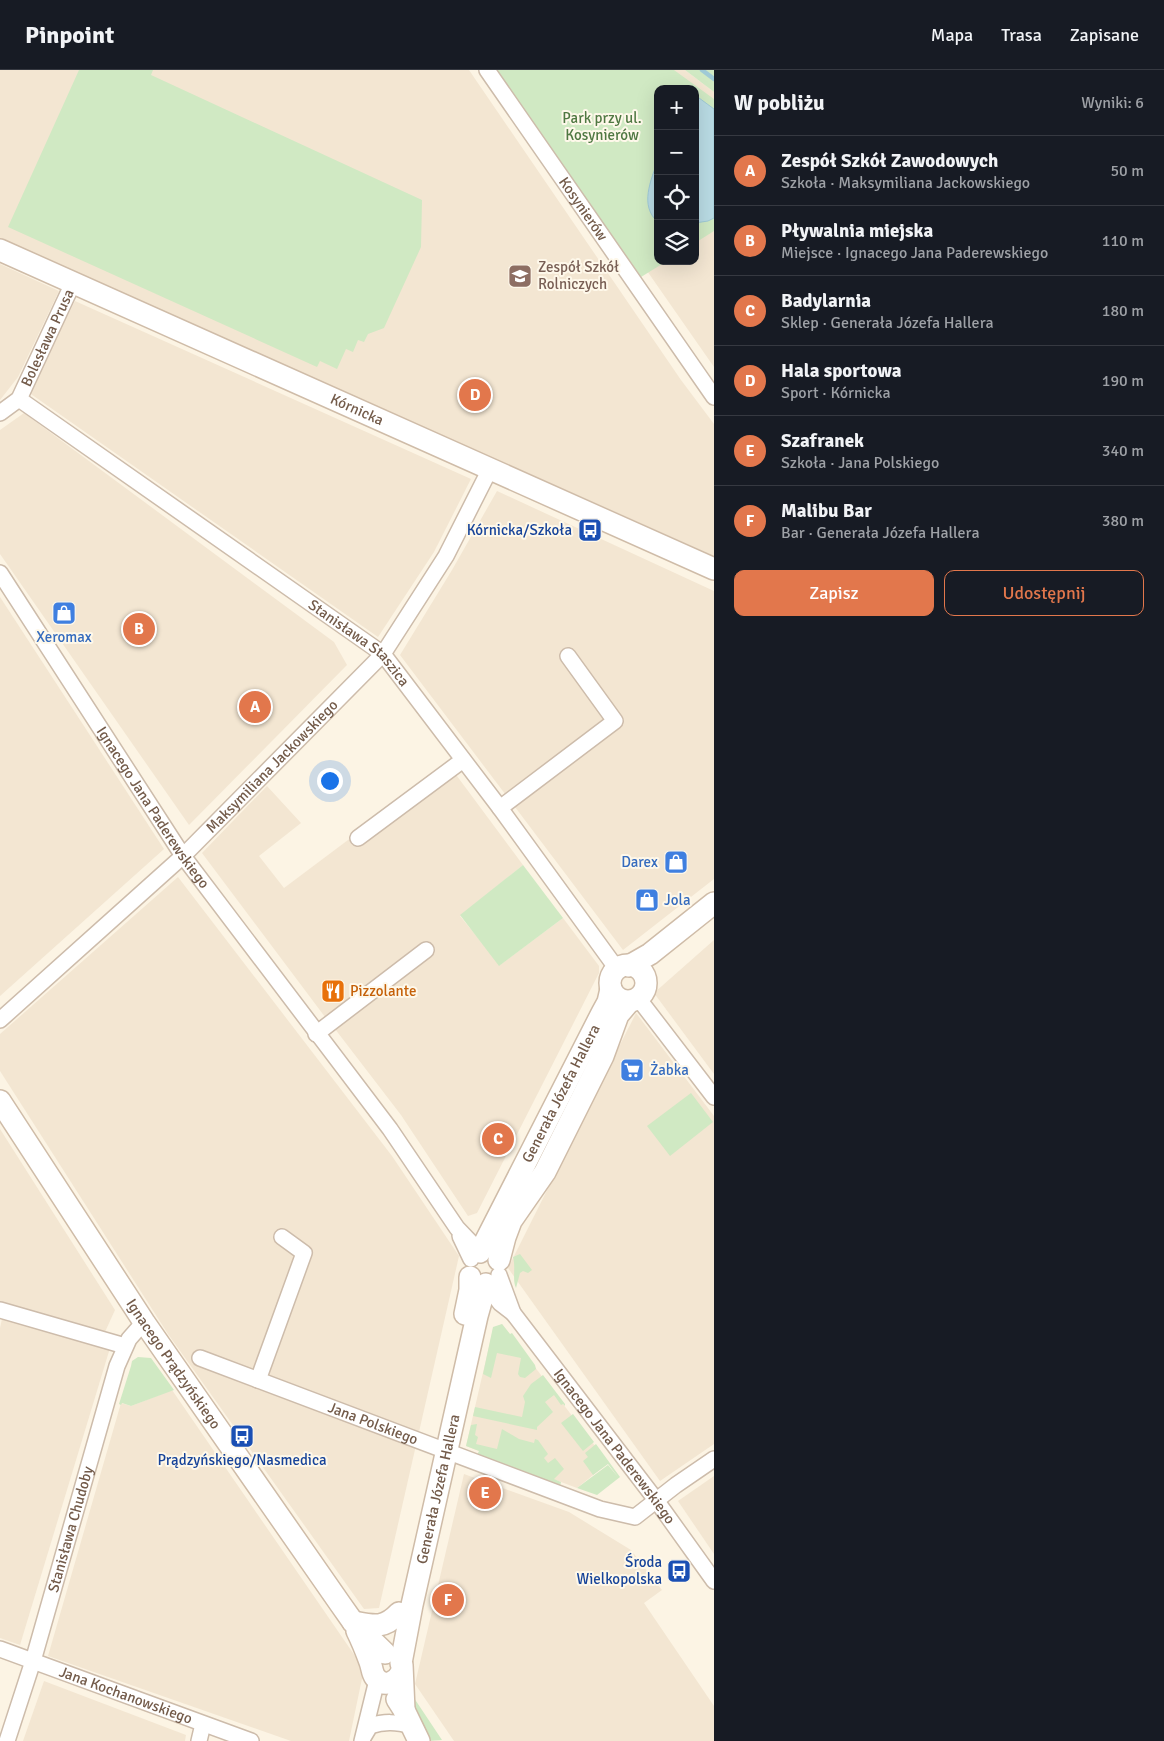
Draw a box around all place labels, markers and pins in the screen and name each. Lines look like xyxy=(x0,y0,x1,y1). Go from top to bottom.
place label: Zespół Szkół Rolniczych xyxy=(538,258,619,293)
school or university icon: Zespół Szkół Rolniczych xyxy=(507,263,533,289)
pin: D xyxy=(459,376,491,414)
bus stop icon: Kórnicka/Szkoła xyxy=(577,517,603,543)
place label: Kórnicka/Szkoła xyxy=(467,521,572,539)
shop icon: Xeromax xyxy=(51,600,77,626)
pin: B xyxy=(123,610,155,648)
place label: Xeromax xyxy=(36,628,92,646)
pin: A xyxy=(239,688,271,726)
shop icon: Darex xyxy=(663,849,689,875)
place label: Darex xyxy=(621,853,658,871)
shop icon: Jola xyxy=(634,887,660,913)
place label: Jola xyxy=(664,891,691,909)
restaurant icon: Pizzolante xyxy=(320,978,346,1004)
place label: Pizzolante xyxy=(350,982,416,1000)
supermarket icon: Żabka xyxy=(619,1057,645,1083)
place label: Żabka xyxy=(650,1061,689,1079)
pin: C xyxy=(482,1120,514,1158)
bus stop icon: Prądzyńskiego/Nasmedica xyxy=(229,1423,255,1449)
place label: Prądzyńskiego/Nasmedica xyxy=(157,1451,327,1469)
pin: E xyxy=(469,1474,501,1512)
place label: Środa Wielkopolska xyxy=(576,1552,662,1588)
bus stop icon: Środa Wielkopolska xyxy=(666,1558,692,1584)
pin: F xyxy=(432,1581,464,1619)

